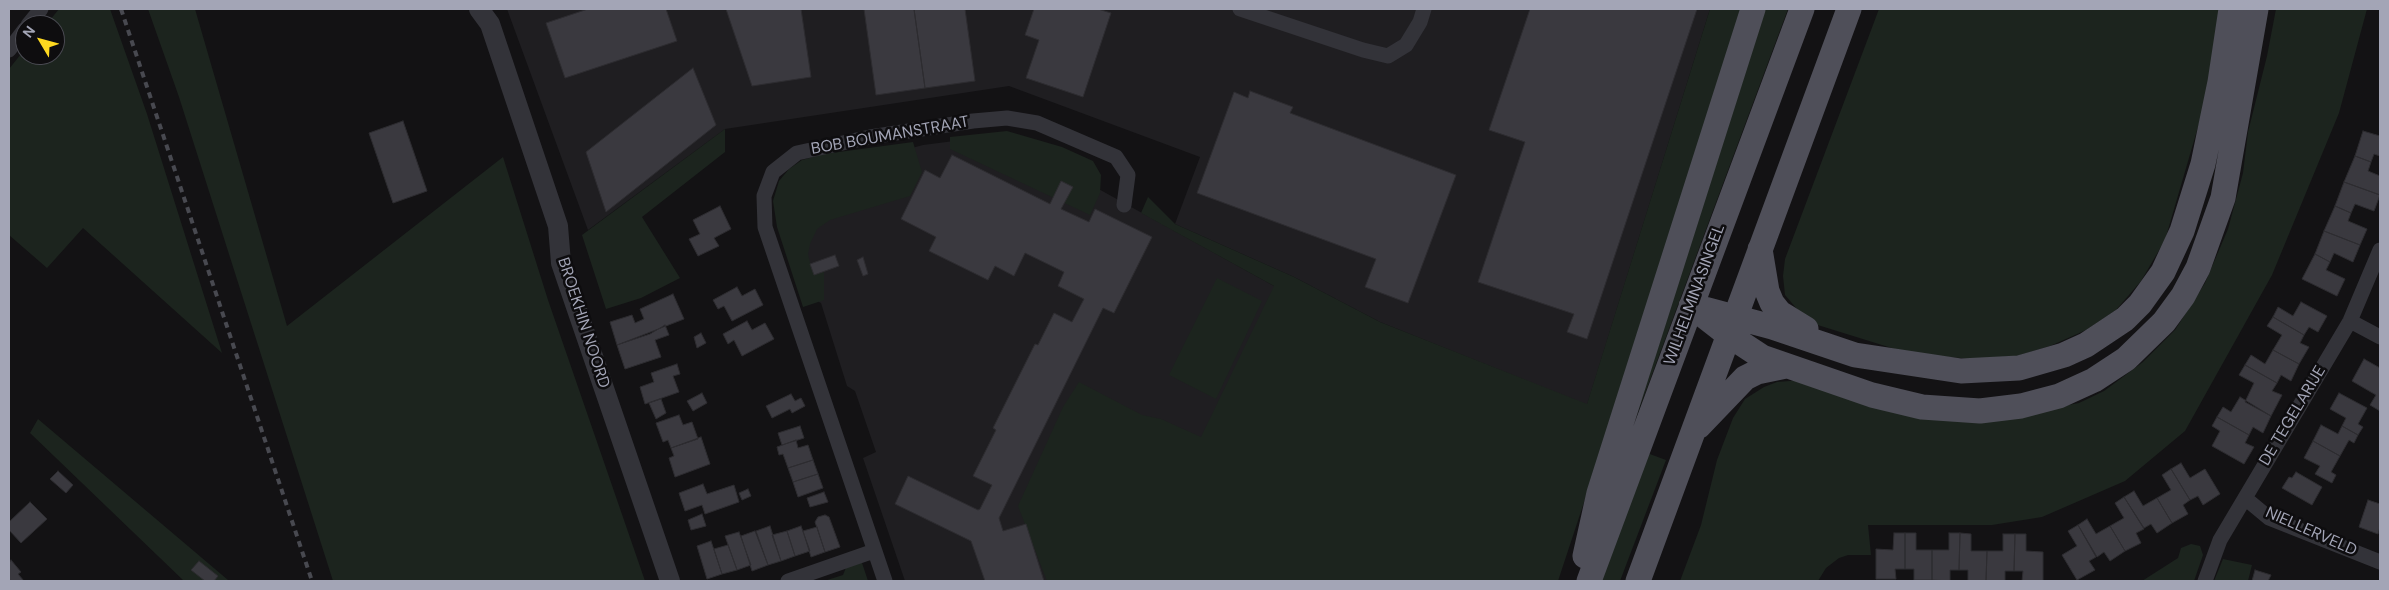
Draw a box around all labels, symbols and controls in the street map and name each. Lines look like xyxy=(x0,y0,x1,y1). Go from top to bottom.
north arrow xyxy=(15,15,65,65)
text: N xyxy=(19,22,39,41)
street label: BOB BOUMANSTRAAT xyxy=(810,113,970,159)
street label: WILHELMINASINGEL xyxy=(1661,222,1729,368)
street label: BROEKHIN NOORD xyxy=(553,255,613,391)
street label: DE TEGELARIJE xyxy=(2256,363,2330,469)
street label: NIELLERVELD xyxy=(2262,503,2360,561)

